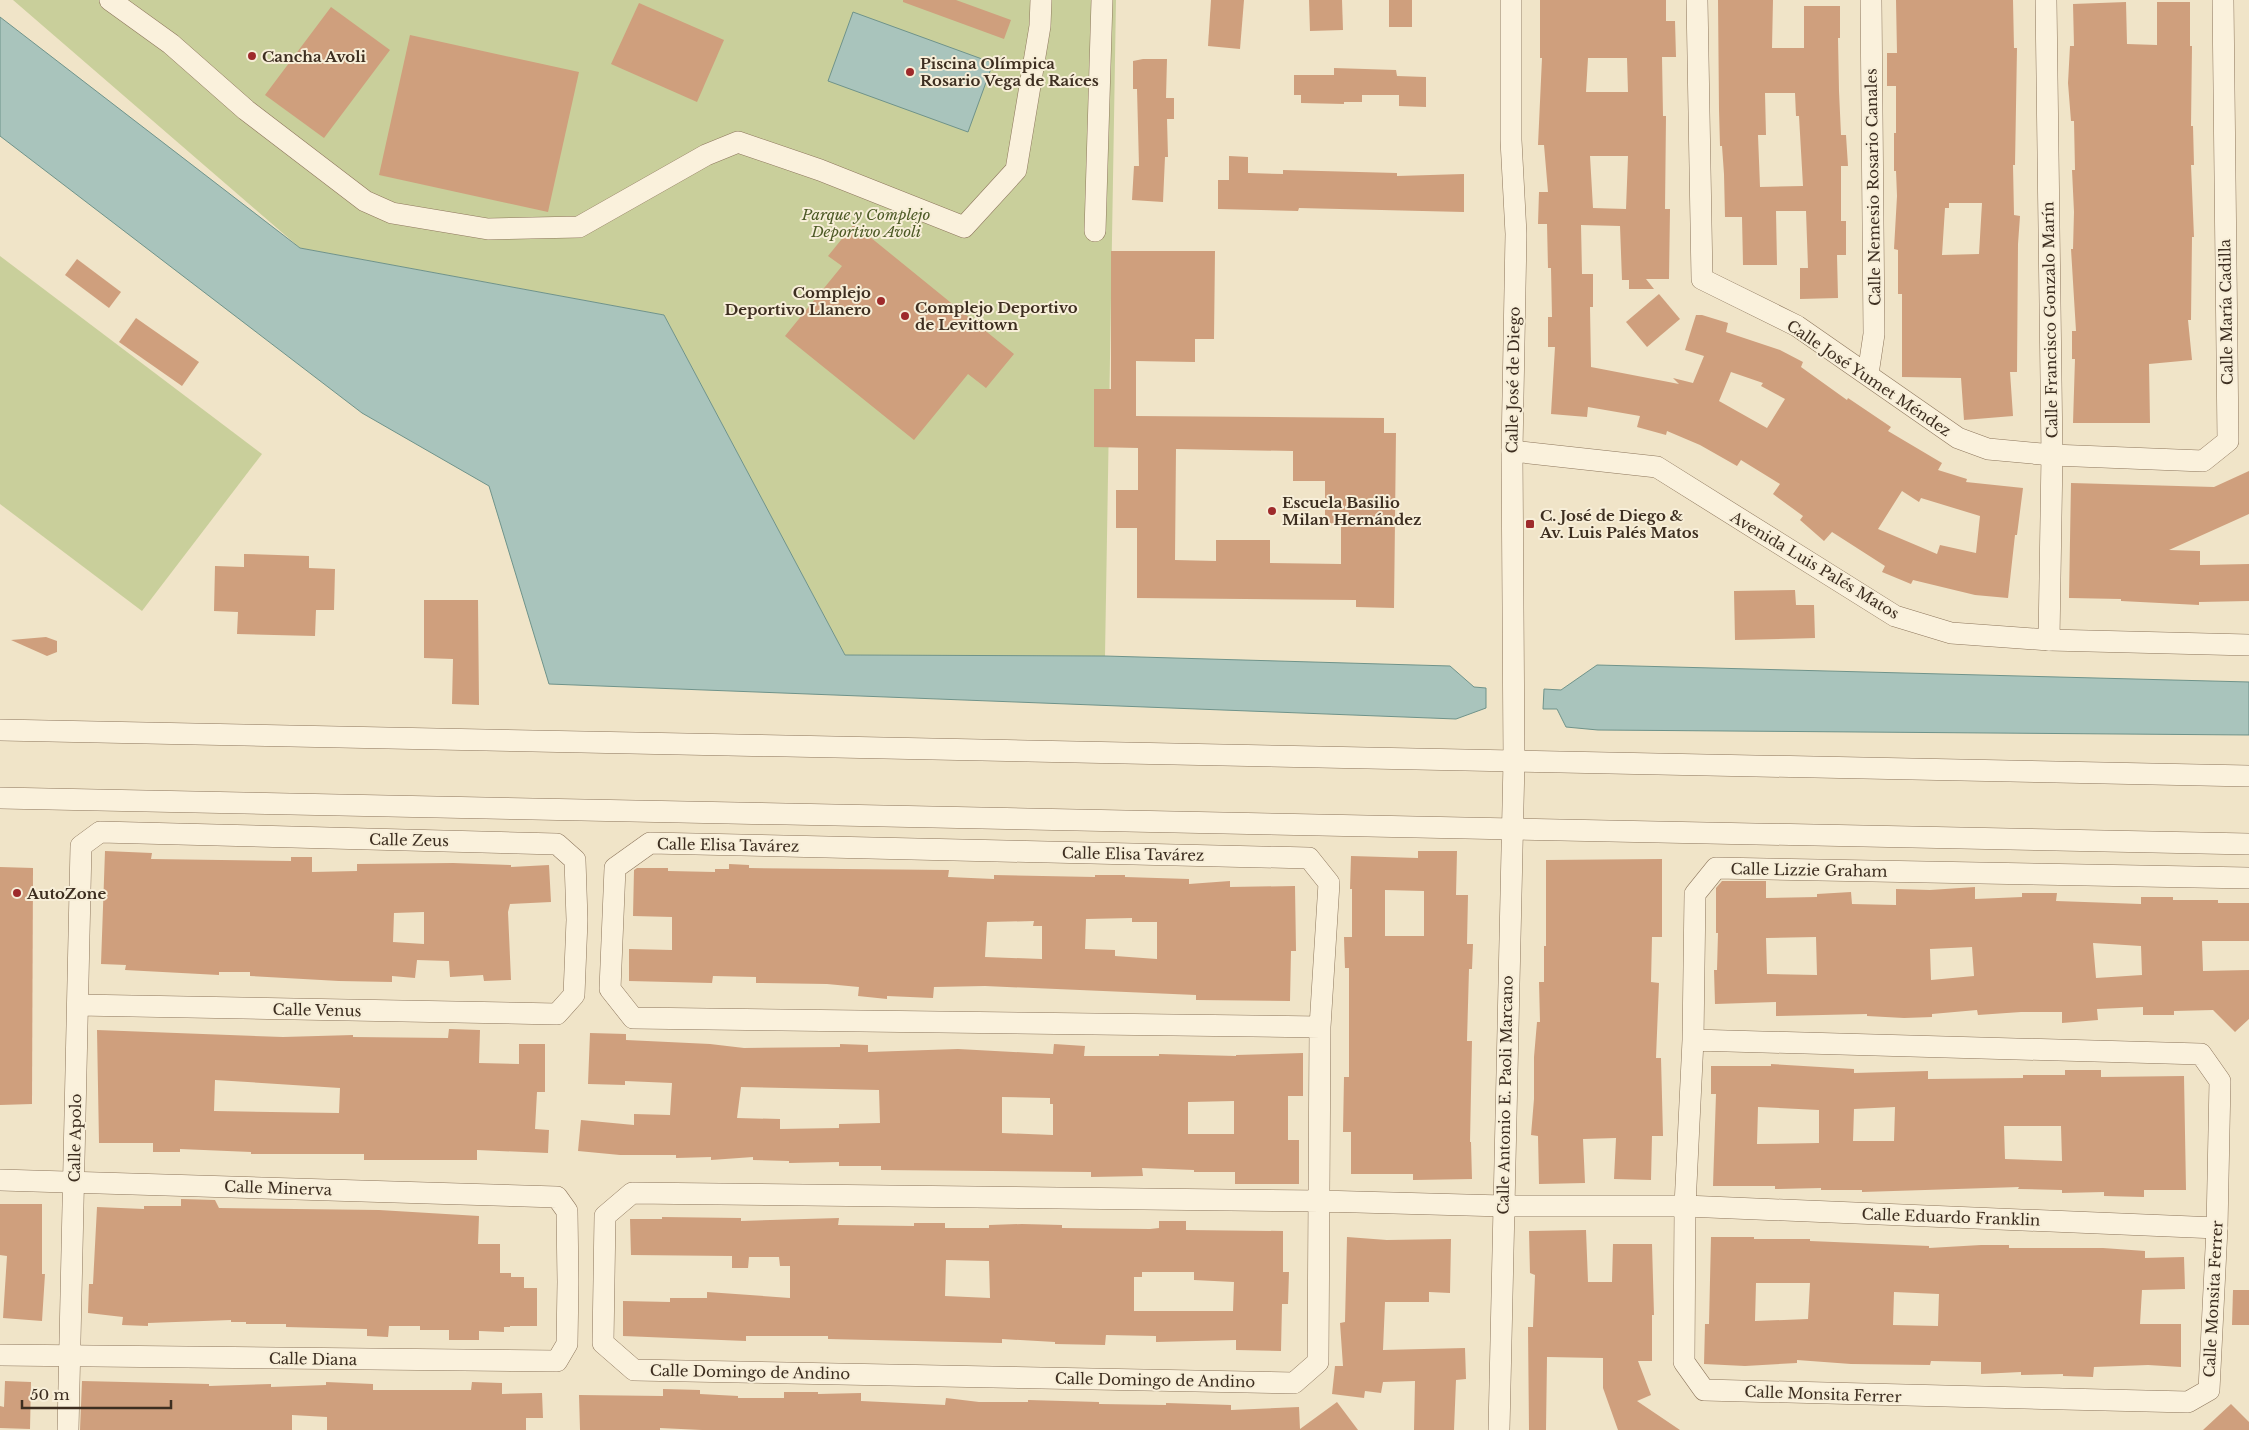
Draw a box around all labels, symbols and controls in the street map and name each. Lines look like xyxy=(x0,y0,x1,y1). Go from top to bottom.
place label: Cancha Avoli xyxy=(262,47,367,66)
marker: Cancha Avoli xyxy=(246,50,258,62)
place label: Piscina Olímpica Rosario Vega de Raíces xyxy=(920,54,1099,90)
marker: Piscina Olímpica Rosario Vega de Raíces xyxy=(904,66,916,78)
street label: Calle Nemesio Rosario Canales xyxy=(1861,68,1885,306)
street label: Calle Francisco Gonzalo Marín xyxy=(2038,201,2062,439)
park label: Parque y Complejo Deportivo Avoli xyxy=(801,205,930,241)
street label: Calle María Cadilla xyxy=(2215,238,2237,385)
place label: Complejo Deportivo Llanero xyxy=(724,283,871,319)
marker: Complejo Deportivo Llanero xyxy=(875,295,887,307)
place label: Complejo Deportivo de Levittown xyxy=(915,298,1078,334)
street label: Calle José de Diego xyxy=(1502,306,1524,454)
marker: Complejo Deportivo de Levittown xyxy=(899,310,911,322)
street label: Calle José Yumet Méndez xyxy=(1783,316,1955,440)
place label: Escuela Basilio Milan Hernández xyxy=(1282,493,1422,529)
marker: Escuela Basilio Milan Hernández xyxy=(1266,505,1278,517)
place label: C. José de Diego & Av. Luis Palés Matos xyxy=(1539,506,1699,542)
street label: Avenida Luis Palés Matos xyxy=(1726,507,1903,623)
marker: C. José de Diego & Av. Luis Palés Matos xyxy=(1524,518,1536,530)
street label: Calle Zeus xyxy=(369,830,449,850)
street label: Calle Elisa Tavárez xyxy=(657,834,799,856)
street label: Calle Elisa Tavárez xyxy=(1062,843,1204,865)
street label: Calle Lizzie Graham xyxy=(1730,859,1888,881)
place label: AutoZone xyxy=(26,884,106,903)
marker: AutoZone xyxy=(11,887,23,899)
street label: Calle Antonio E. Paoli Marcano xyxy=(1493,975,1517,1215)
street label: Calle Venus xyxy=(273,1000,362,1020)
street label: Calle Apolo xyxy=(65,1093,85,1182)
street label: Calle Minerva xyxy=(224,1177,333,1199)
street label: Calle Eduardo Franklin xyxy=(1861,1204,2041,1230)
street label: Calle Monsita Ferrer xyxy=(2199,1219,2227,1378)
street label: Calle Diana xyxy=(269,1349,358,1369)
street label: Calle Domingo de Andino xyxy=(650,1361,851,1383)
street label: Calle Domingo de Andino xyxy=(1055,1369,1256,1391)
scale bar xyxy=(22,1378,171,1410)
street label: Calle Monsita Ferrer xyxy=(1744,1382,1903,1406)
text: 50 m xyxy=(30,1385,70,1404)

